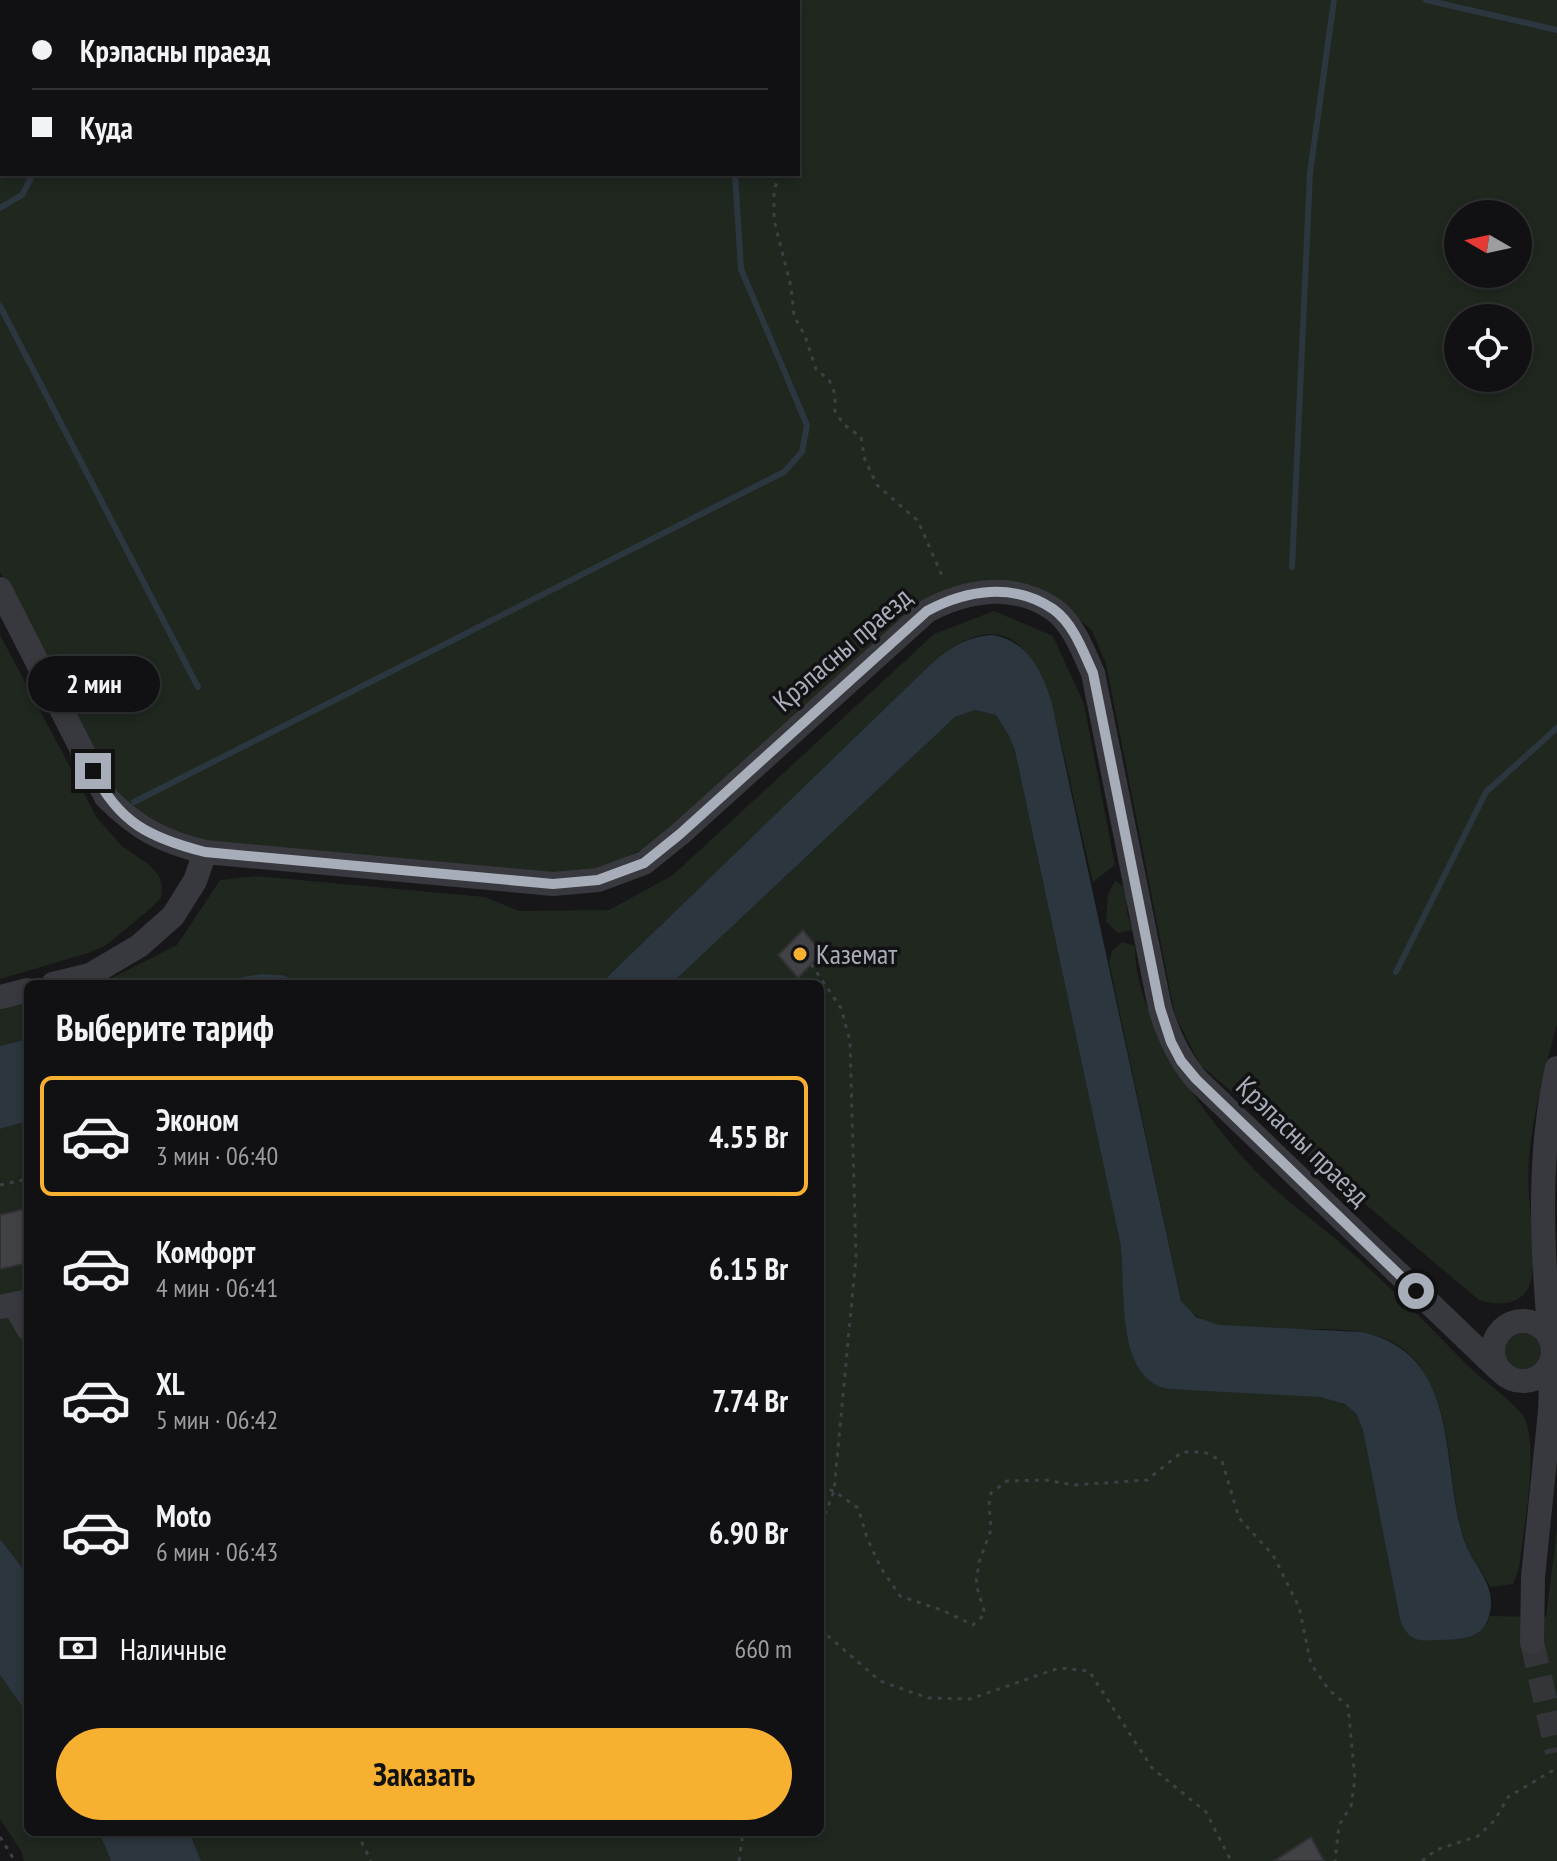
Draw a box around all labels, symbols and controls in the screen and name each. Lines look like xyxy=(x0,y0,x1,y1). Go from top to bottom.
text: Крэпасны праезд xyxy=(80,31,270,70)
text: Куда xyxy=(80,108,133,147)
north arrow xyxy=(1444,200,1532,288)
map controls xyxy=(1444,200,1532,392)
button: locate xyxy=(1444,304,1532,392)
street label: Крэпасны праезд xyxy=(765,578,919,719)
callout: 2 мин xyxy=(27,655,159,711)
text: 2 мин xyxy=(66,667,122,700)
route end xyxy=(75,753,111,789)
place label: Каземат xyxy=(816,935,897,972)
marker: Каземат xyxy=(791,945,809,963)
text: Выберите тариф xyxy=(56,1004,274,1051)
street label: Крэпасны праезд xyxy=(1229,1068,1378,1214)
icon: car xyxy=(60,1100,132,1172)
text: Эконом xyxy=(156,1100,239,1139)
text: 4.55 Br xyxy=(709,1117,788,1156)
text: 3 мин · 06:40 xyxy=(156,1139,278,1172)
icon: car xyxy=(60,1232,132,1304)
text: Комфорт xyxy=(156,1232,255,1271)
text: 6.15 Br xyxy=(709,1249,788,1288)
text: 4 мин · 06:41 xyxy=(156,1271,278,1304)
route start xyxy=(1398,1273,1434,1309)
icon: car xyxy=(60,1364,132,1436)
text: XL xyxy=(156,1364,185,1403)
text: 7.74 Br xyxy=(712,1381,788,1420)
text: 5 мин · 06:42 xyxy=(156,1403,278,1436)
icon: car xyxy=(60,1496,132,1568)
text: Moto xyxy=(156,1496,211,1535)
text: 6.90 Br xyxy=(709,1513,788,1552)
text: 6 мин · 06:43 xyxy=(156,1535,278,1568)
icon: cash xyxy=(56,1626,100,1670)
text: Наличные xyxy=(120,1629,227,1668)
text: 660 m xyxy=(734,1632,792,1665)
button: Заказать xyxy=(56,1728,792,1820)

